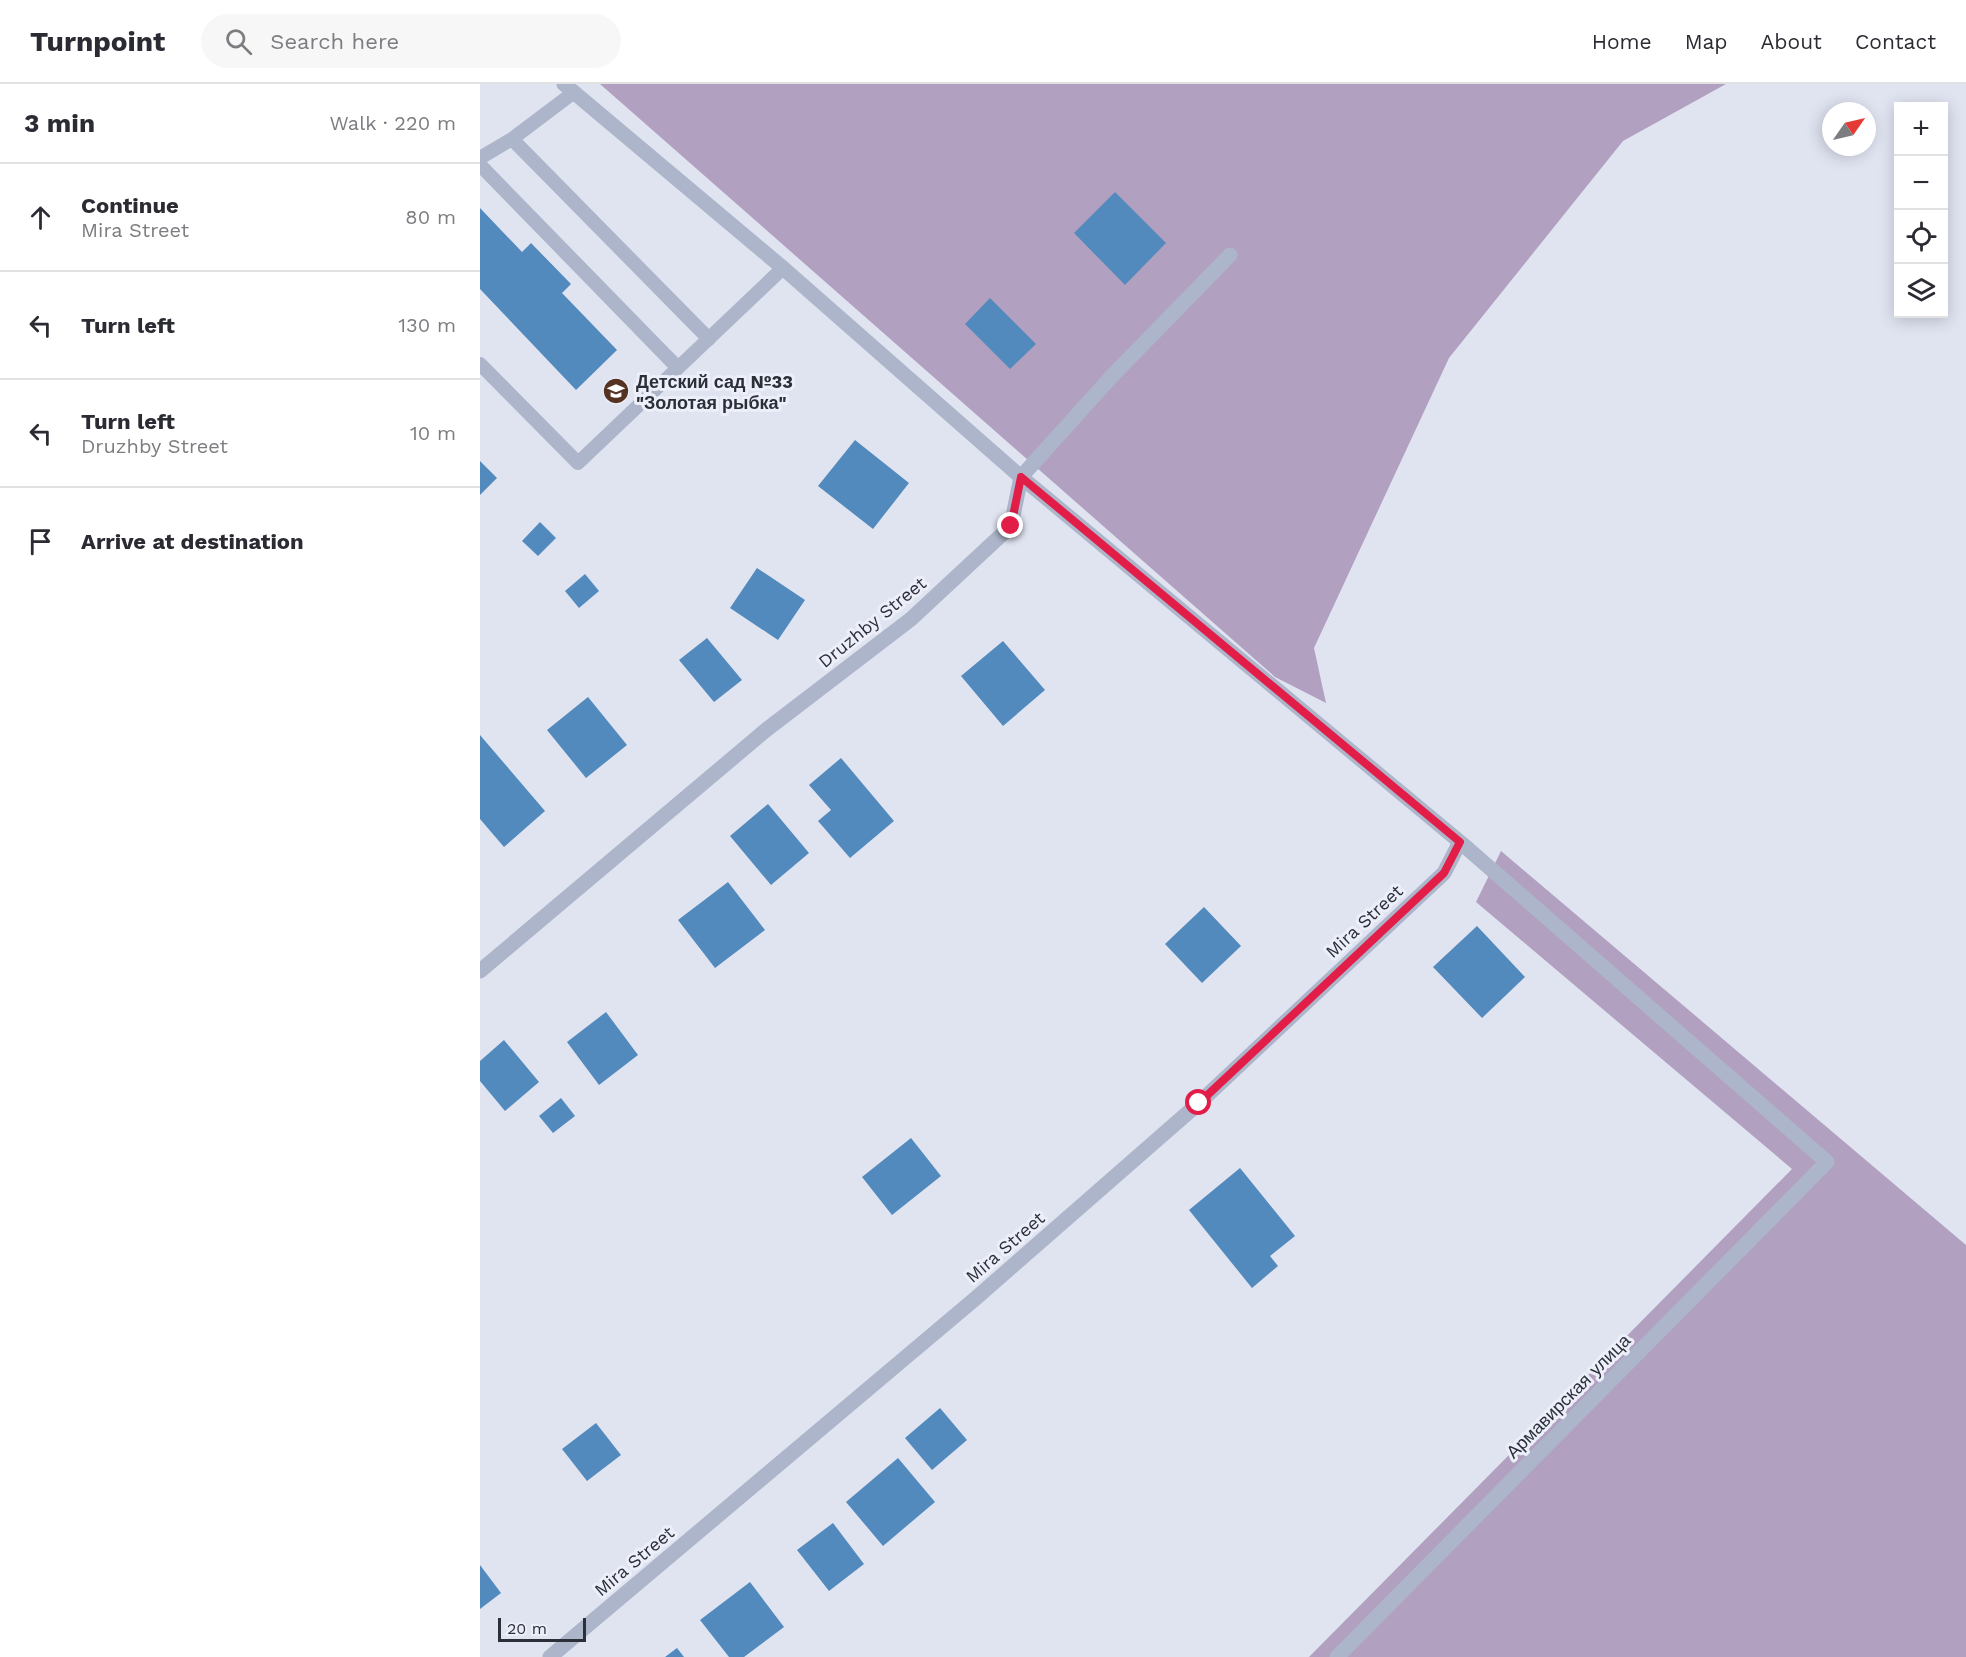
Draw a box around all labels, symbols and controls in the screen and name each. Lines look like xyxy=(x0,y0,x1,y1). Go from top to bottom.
search box xyxy=(201,14,621,68)
text: Turnpoint xyxy=(30,25,165,58)
icon: search xyxy=(222,25,255,58)
text: Search here xyxy=(270,29,399,54)
text: Home xyxy=(1592,29,1652,54)
text: Map xyxy=(1685,29,1728,54)
text: About xyxy=(1761,29,1822,54)
text: Contact xyxy=(1855,29,1936,54)
north arrow xyxy=(1822,102,1876,156)
map controls xyxy=(1894,102,1948,318)
button: + xyxy=(1894,102,1948,156)
text: 3 min xyxy=(24,108,95,138)
text: Walk · 220 m xyxy=(329,111,456,135)
button: − xyxy=(1894,156,1948,210)
text: Continue xyxy=(81,193,179,218)
icon: ahead xyxy=(24,201,57,234)
text: 80 m xyxy=(405,205,456,229)
button: locate xyxy=(1894,210,1948,264)
text: Mira Street xyxy=(81,218,189,242)
button: layers xyxy=(1894,264,1948,318)
icon: left xyxy=(24,309,57,342)
text: Turn left xyxy=(81,313,175,338)
text: 130 m xyxy=(398,313,456,337)
place label: Детский сад №33 "Золотая рыбка" xyxy=(636,371,793,413)
school or university icon: Детский сад №33 "Золотая рыбка" xyxy=(601,376,631,406)
text: Turn left xyxy=(81,409,175,434)
icon: left xyxy=(24,417,57,450)
text: 10 m xyxy=(410,421,456,445)
text: Druzhby Street xyxy=(81,434,228,458)
route end xyxy=(997,512,1023,538)
icon: arrive xyxy=(24,525,57,558)
text: Arrive at destination xyxy=(81,529,304,554)
street label: Druzhby Street xyxy=(814,572,930,672)
street label: Mira Street xyxy=(1321,880,1407,962)
route start xyxy=(1185,1089,1211,1115)
street label: Mira Street xyxy=(961,1207,1049,1287)
street label: Армавирская улица xyxy=(1502,1329,1635,1462)
street label: Mira Street xyxy=(590,1521,678,1600)
scale bar xyxy=(498,1615,586,1642)
text: 20 m xyxy=(507,1619,547,1638)

